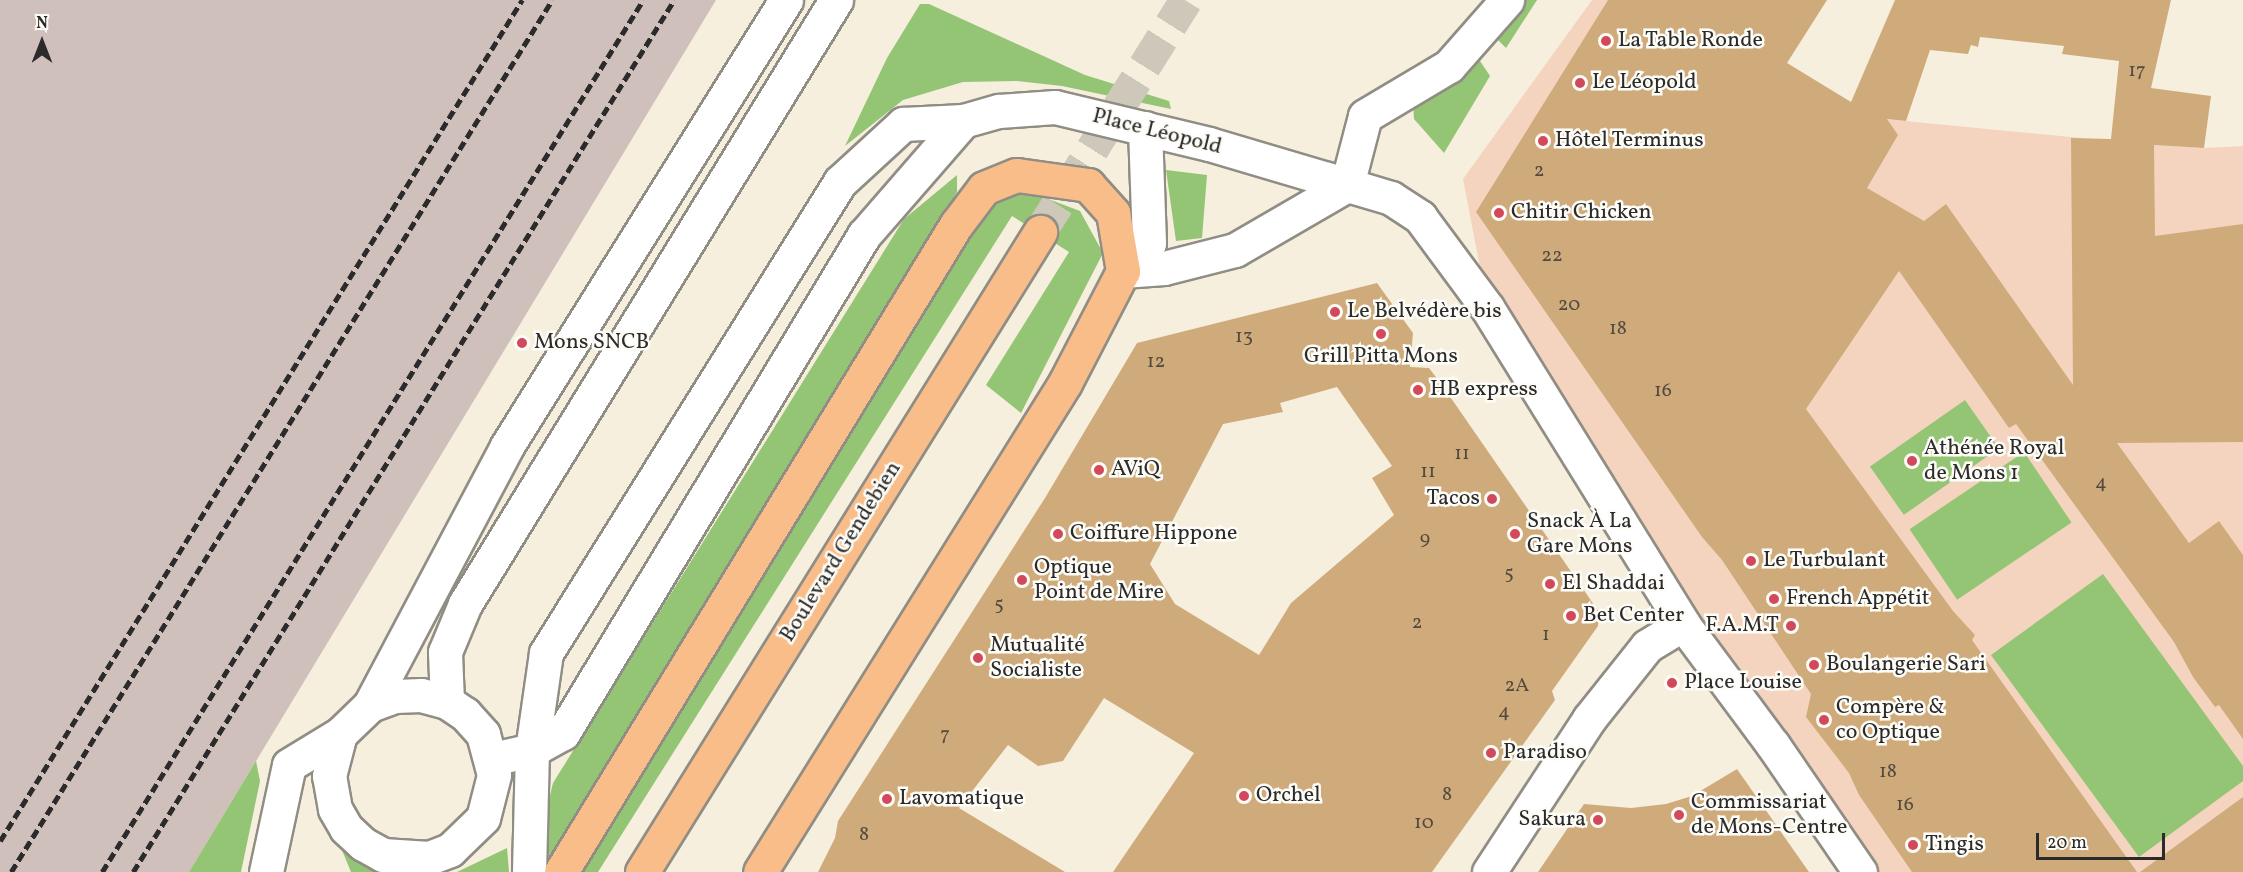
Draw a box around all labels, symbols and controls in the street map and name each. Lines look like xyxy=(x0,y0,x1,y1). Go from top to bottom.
north arrow xyxy=(12,12,72,72)
text: N xyxy=(36,13,48,35)
place label: La Table Ronde xyxy=(1618,28,1764,54)
marker: La Table Ronde xyxy=(1599,34,1613,48)
house number: 17 xyxy=(2128,59,2146,83)
place label: Le Léopold xyxy=(1592,70,1697,96)
marker: Le Léopold xyxy=(1573,76,1587,90)
street label: Place Léopold xyxy=(1090,103,1224,161)
place label: Hôtel Terminus xyxy=(1555,128,1704,154)
marker: Hôtel Terminus xyxy=(1536,134,1550,148)
house number: 2 xyxy=(1534,159,1544,183)
place label: Chitir Chicken xyxy=(1511,200,1652,226)
marker: Chitir Chicken xyxy=(1492,206,1506,220)
house number: 22 xyxy=(1541,244,1563,268)
house number: 20 xyxy=(1558,293,1580,317)
place label: Le Belvédère bis xyxy=(1347,299,1502,325)
marker: Le Belvédère bis xyxy=(1328,305,1342,319)
house number: 18 xyxy=(1609,317,1627,341)
house number: 13 xyxy=(1235,325,1253,349)
marker: Grill Pitta Mons xyxy=(1374,327,1388,341)
place label: Mons SNCB xyxy=(534,330,649,356)
marker: Mons SNCB xyxy=(515,336,529,350)
place label: Grill Pitta Mons xyxy=(1304,344,1458,370)
house number: 12 xyxy=(1147,350,1165,374)
place label: HB express xyxy=(1430,377,1538,403)
house number: 16 xyxy=(1654,379,1672,403)
marker: HB express xyxy=(1411,383,1425,397)
place label: Athénée Royal de Mons 1 xyxy=(1924,435,2064,487)
house number: 11 xyxy=(1454,442,1470,466)
marker: Athénée Royal de Mons 1 xyxy=(1905,454,1919,468)
street label: Boulevard Gendebien xyxy=(775,457,907,647)
place label: AViQ xyxy=(1111,457,1160,483)
house number: 11 xyxy=(1420,460,1436,484)
marker: AViQ xyxy=(1092,463,1106,477)
house number: 4 xyxy=(2095,471,2107,495)
place label: Tacos xyxy=(1427,486,1480,512)
marker: Tacos xyxy=(1485,492,1499,506)
place label: Snack À La Gare Mons xyxy=(1527,508,1632,560)
place label: Coiffure Hippone xyxy=(1070,521,1237,547)
marker: Coiffure Hippone xyxy=(1051,527,1065,541)
house number: 9 xyxy=(1420,527,1430,551)
marker: Snack À La Gare Mons xyxy=(1508,527,1522,541)
place label: Le Turbulant xyxy=(1763,548,1886,574)
place label: Optique Point de Mire xyxy=(1034,554,1164,606)
marker: Le Turbulant xyxy=(1744,554,1758,568)
house number: 5 xyxy=(1504,562,1514,586)
place label: El Shaddai xyxy=(1562,571,1665,597)
marker: Optique Point de Mire xyxy=(1015,573,1029,587)
marker: El Shaddai xyxy=(1543,577,1557,591)
place label: French Appétit xyxy=(1786,586,1930,612)
marker: French Appétit xyxy=(1767,592,1781,606)
house number: 5 xyxy=(994,593,1004,617)
place label: Bet Center xyxy=(1583,603,1684,629)
marker: Bet Center xyxy=(1564,609,1578,623)
house number: 2 xyxy=(1412,611,1422,635)
place label: F.A.M.T xyxy=(1705,613,1779,639)
marker: F.A.M.T xyxy=(1784,619,1798,633)
house number: 1 xyxy=(1542,623,1550,647)
place label: Mutualité Socialiste xyxy=(990,632,1085,684)
marker: Mutualité Socialiste xyxy=(971,651,985,665)
place label: Boulangerie Sari xyxy=(1826,652,1986,678)
marker: Boulangerie Sari xyxy=(1807,658,1821,672)
place label: Place Louise xyxy=(1684,670,1802,696)
house number: 2A xyxy=(1505,674,1529,698)
marker: Place Louise xyxy=(1665,676,1679,690)
place label: Compère & co Optique xyxy=(1836,694,1945,746)
house number: 4 xyxy=(1498,700,1510,724)
marker: Compère & co Optique xyxy=(1817,713,1831,727)
house number: 7 xyxy=(940,723,950,747)
place label: Paradiso xyxy=(1503,740,1587,766)
marker: Paradiso xyxy=(1484,746,1498,760)
house number: 18 xyxy=(1879,760,1897,784)
place label: Orchel xyxy=(1256,783,1321,809)
house number: 8 xyxy=(1442,783,1452,807)
place label: Lavomatique xyxy=(899,786,1024,812)
marker: Orchel xyxy=(1237,789,1251,803)
place label: Commissariat de Mons-Centre xyxy=(1691,789,1847,840)
marker: Lavomatique xyxy=(880,792,894,806)
house number: 16 xyxy=(1896,793,1914,817)
place label: Sakura xyxy=(1518,807,1586,833)
marker: Commissariat de Mons-Centre xyxy=(1672,808,1686,822)
house number: 10 xyxy=(1414,811,1434,835)
marker: Sakura xyxy=(1591,813,1605,827)
scale bar xyxy=(2039,821,2168,859)
house number: 8 xyxy=(859,823,869,847)
text: 20 m xyxy=(2047,831,2087,856)
place label: Tingis xyxy=(1925,832,1984,858)
marker: Tingis xyxy=(1906,838,1920,852)

